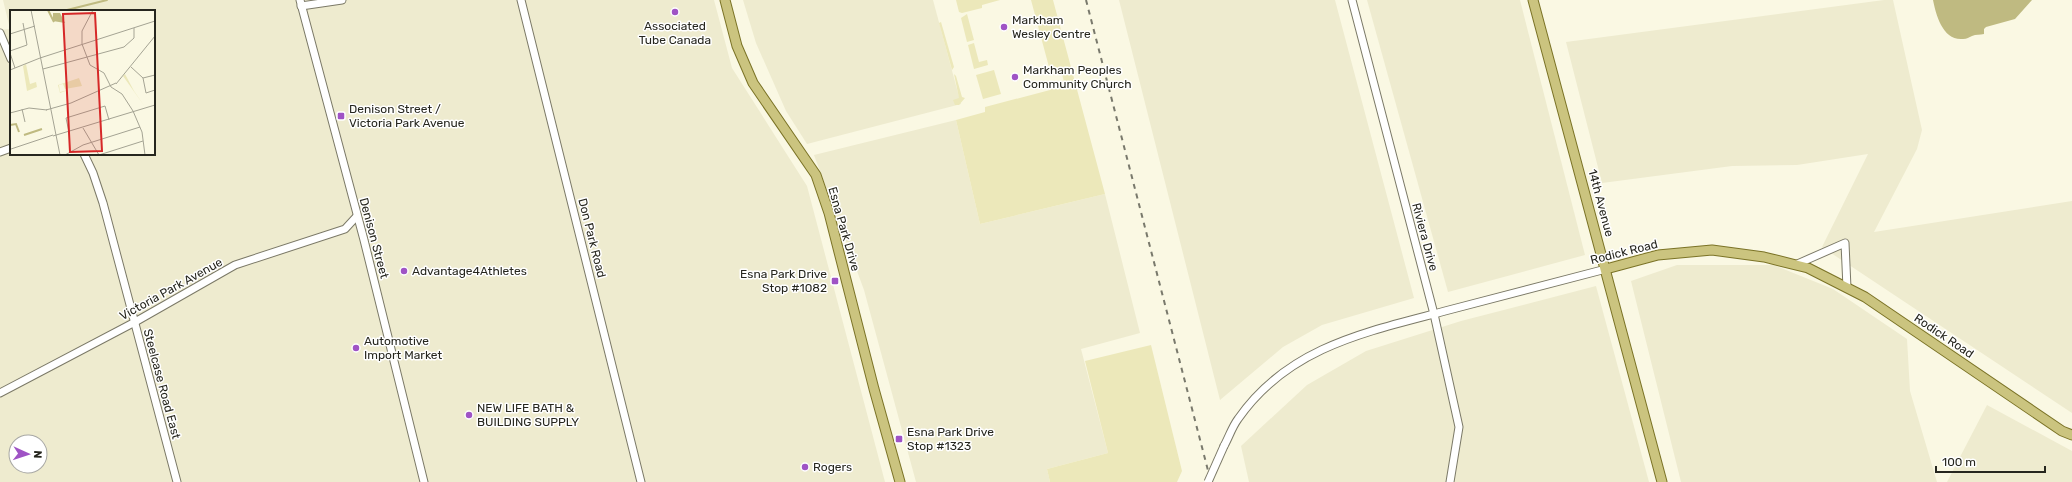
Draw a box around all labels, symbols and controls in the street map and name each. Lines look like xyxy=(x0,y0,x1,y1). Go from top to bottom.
marker: Associated Tube Canada xyxy=(670,7,680,17)
inset map xyxy=(10,10,155,155)
place label: Markham Wesley Centre xyxy=(1012,13,1091,41)
place label: Associated Tube Canada xyxy=(639,19,711,47)
marker: Markham Wesley Centre xyxy=(999,22,1009,32)
place label: Markham Peoples Community Church xyxy=(1023,63,1131,91)
marker: Markham Peoples Community Church xyxy=(1010,72,1020,82)
place label: Denison Street / Victoria Park Avenue xyxy=(349,102,465,130)
marker: Denison Street / Victoria Park Avenue xyxy=(336,111,346,121)
street label: 14th Avenue xyxy=(1585,168,1617,239)
street label: Esna Park Drive xyxy=(825,185,863,273)
street label: Denison Street xyxy=(356,196,392,280)
street label: Don Park Road xyxy=(575,197,609,279)
street label: Riviera Drive xyxy=(1409,201,1441,273)
street label: Rodick Road xyxy=(1589,237,1659,267)
street label: Victoria Park Avenue xyxy=(117,255,225,323)
place label: Advantage4Athletes xyxy=(412,264,527,278)
marker: Advantage4Athletes xyxy=(399,266,409,276)
place label: Esna Park Drive Stop #1082 xyxy=(740,267,827,295)
marker: Esna Park Drive Stop #1082 xyxy=(830,276,840,286)
street label: Rodick Road xyxy=(1912,311,1976,361)
street label: Steelcase Road East xyxy=(141,327,184,441)
place label: Automotive Import Market xyxy=(364,334,442,362)
marker: Automotive Import Market xyxy=(351,343,361,353)
place label: NEW LIFE BATH & BUILDING SUPPLY xyxy=(477,401,579,429)
marker: NEW LIFE BATH & BUILDING SUPPLY xyxy=(464,410,474,420)
place label: Esna Park Drive Stop #1323 xyxy=(907,425,994,453)
north arrow xyxy=(8,434,48,474)
marker: Esna Park Drive Stop #1323 xyxy=(894,434,904,444)
scale bar xyxy=(1936,448,2045,474)
text: N xyxy=(31,450,44,459)
text: 100 m xyxy=(1942,455,1976,469)
place label: Rogers xyxy=(813,460,852,474)
marker: Rogers xyxy=(800,462,810,472)

